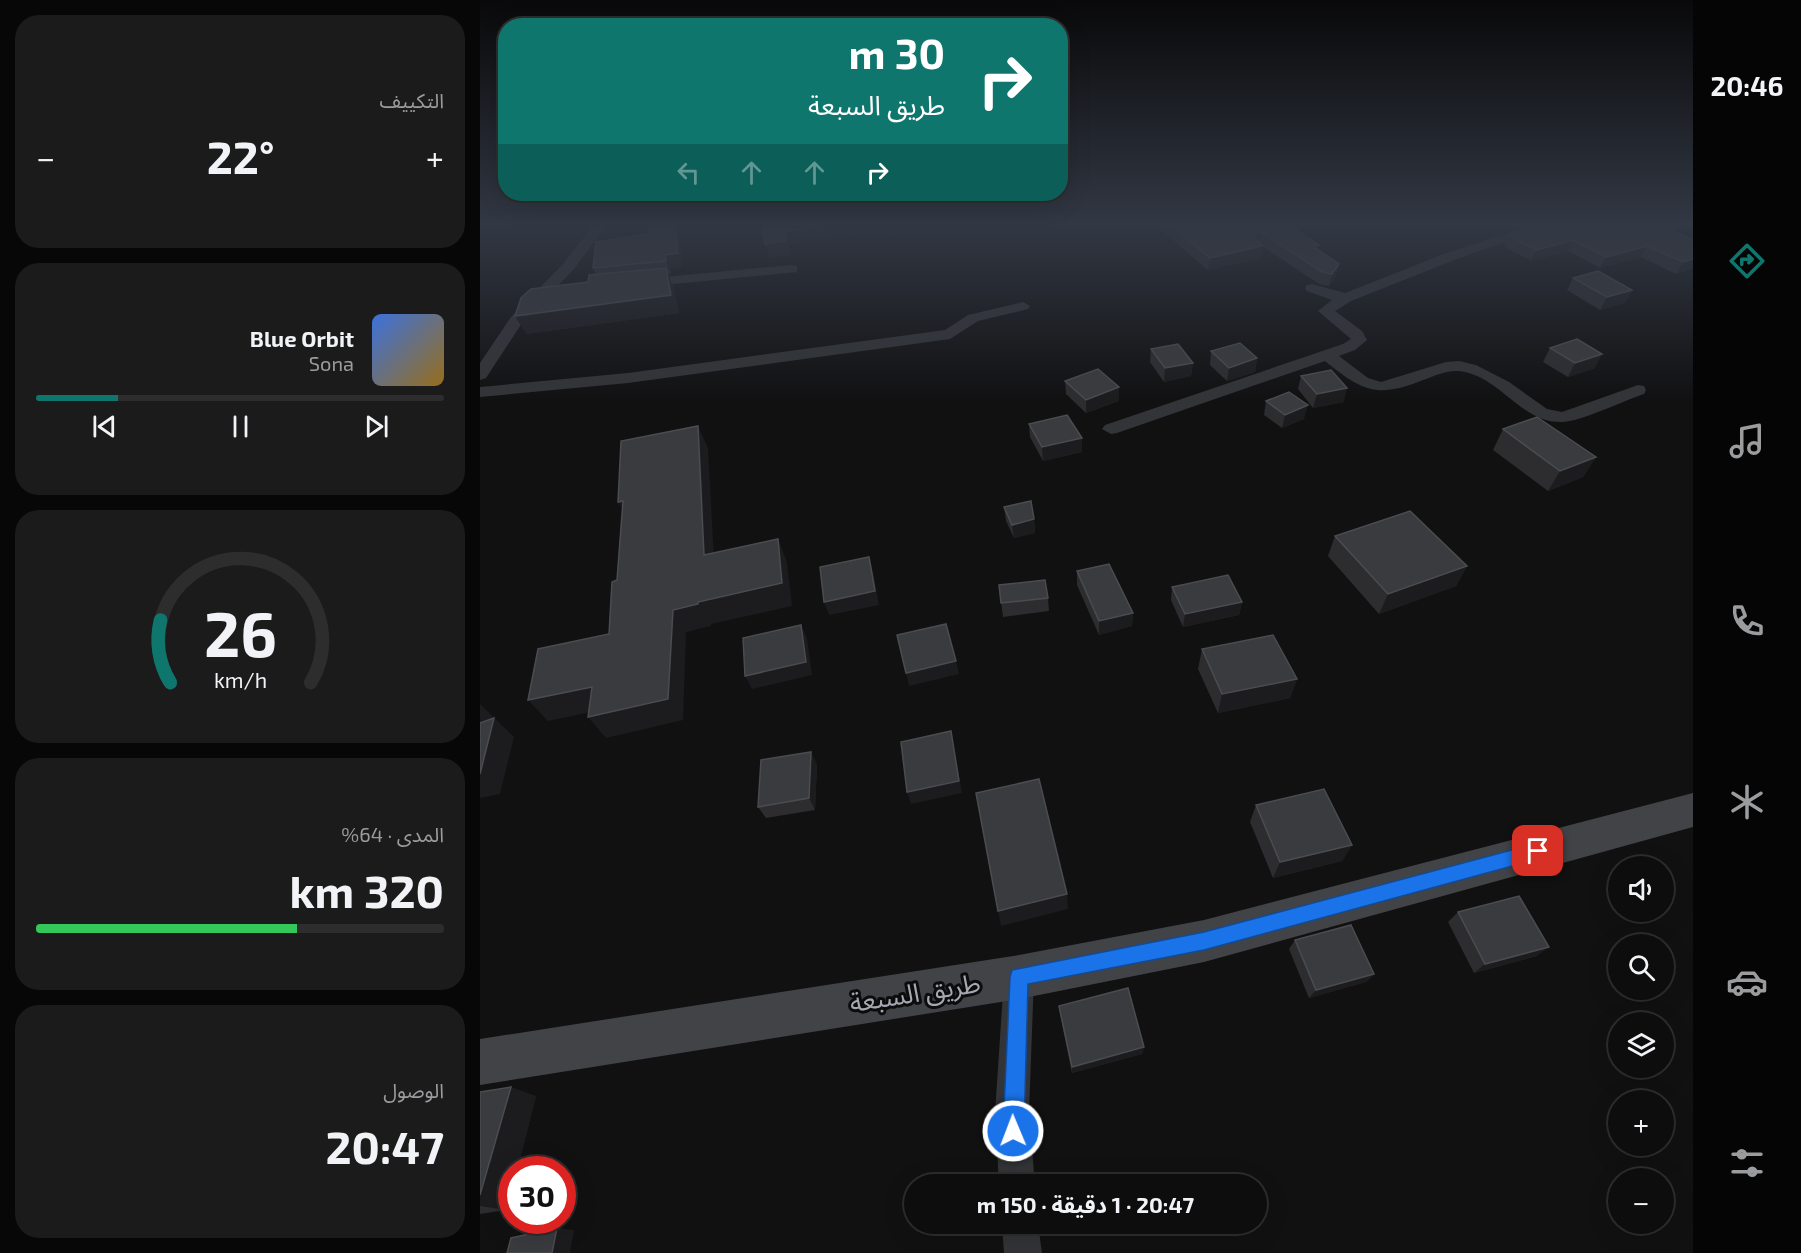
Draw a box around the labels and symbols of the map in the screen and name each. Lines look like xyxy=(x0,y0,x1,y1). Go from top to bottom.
pin xyxy=(1512,825,1563,876)
street label: طريق السبعة xyxy=(847,966,983,1019)
position arrow xyxy=(981,1099,1045,1163)
speed limit sign: 30 xyxy=(498,1156,576,1234)

